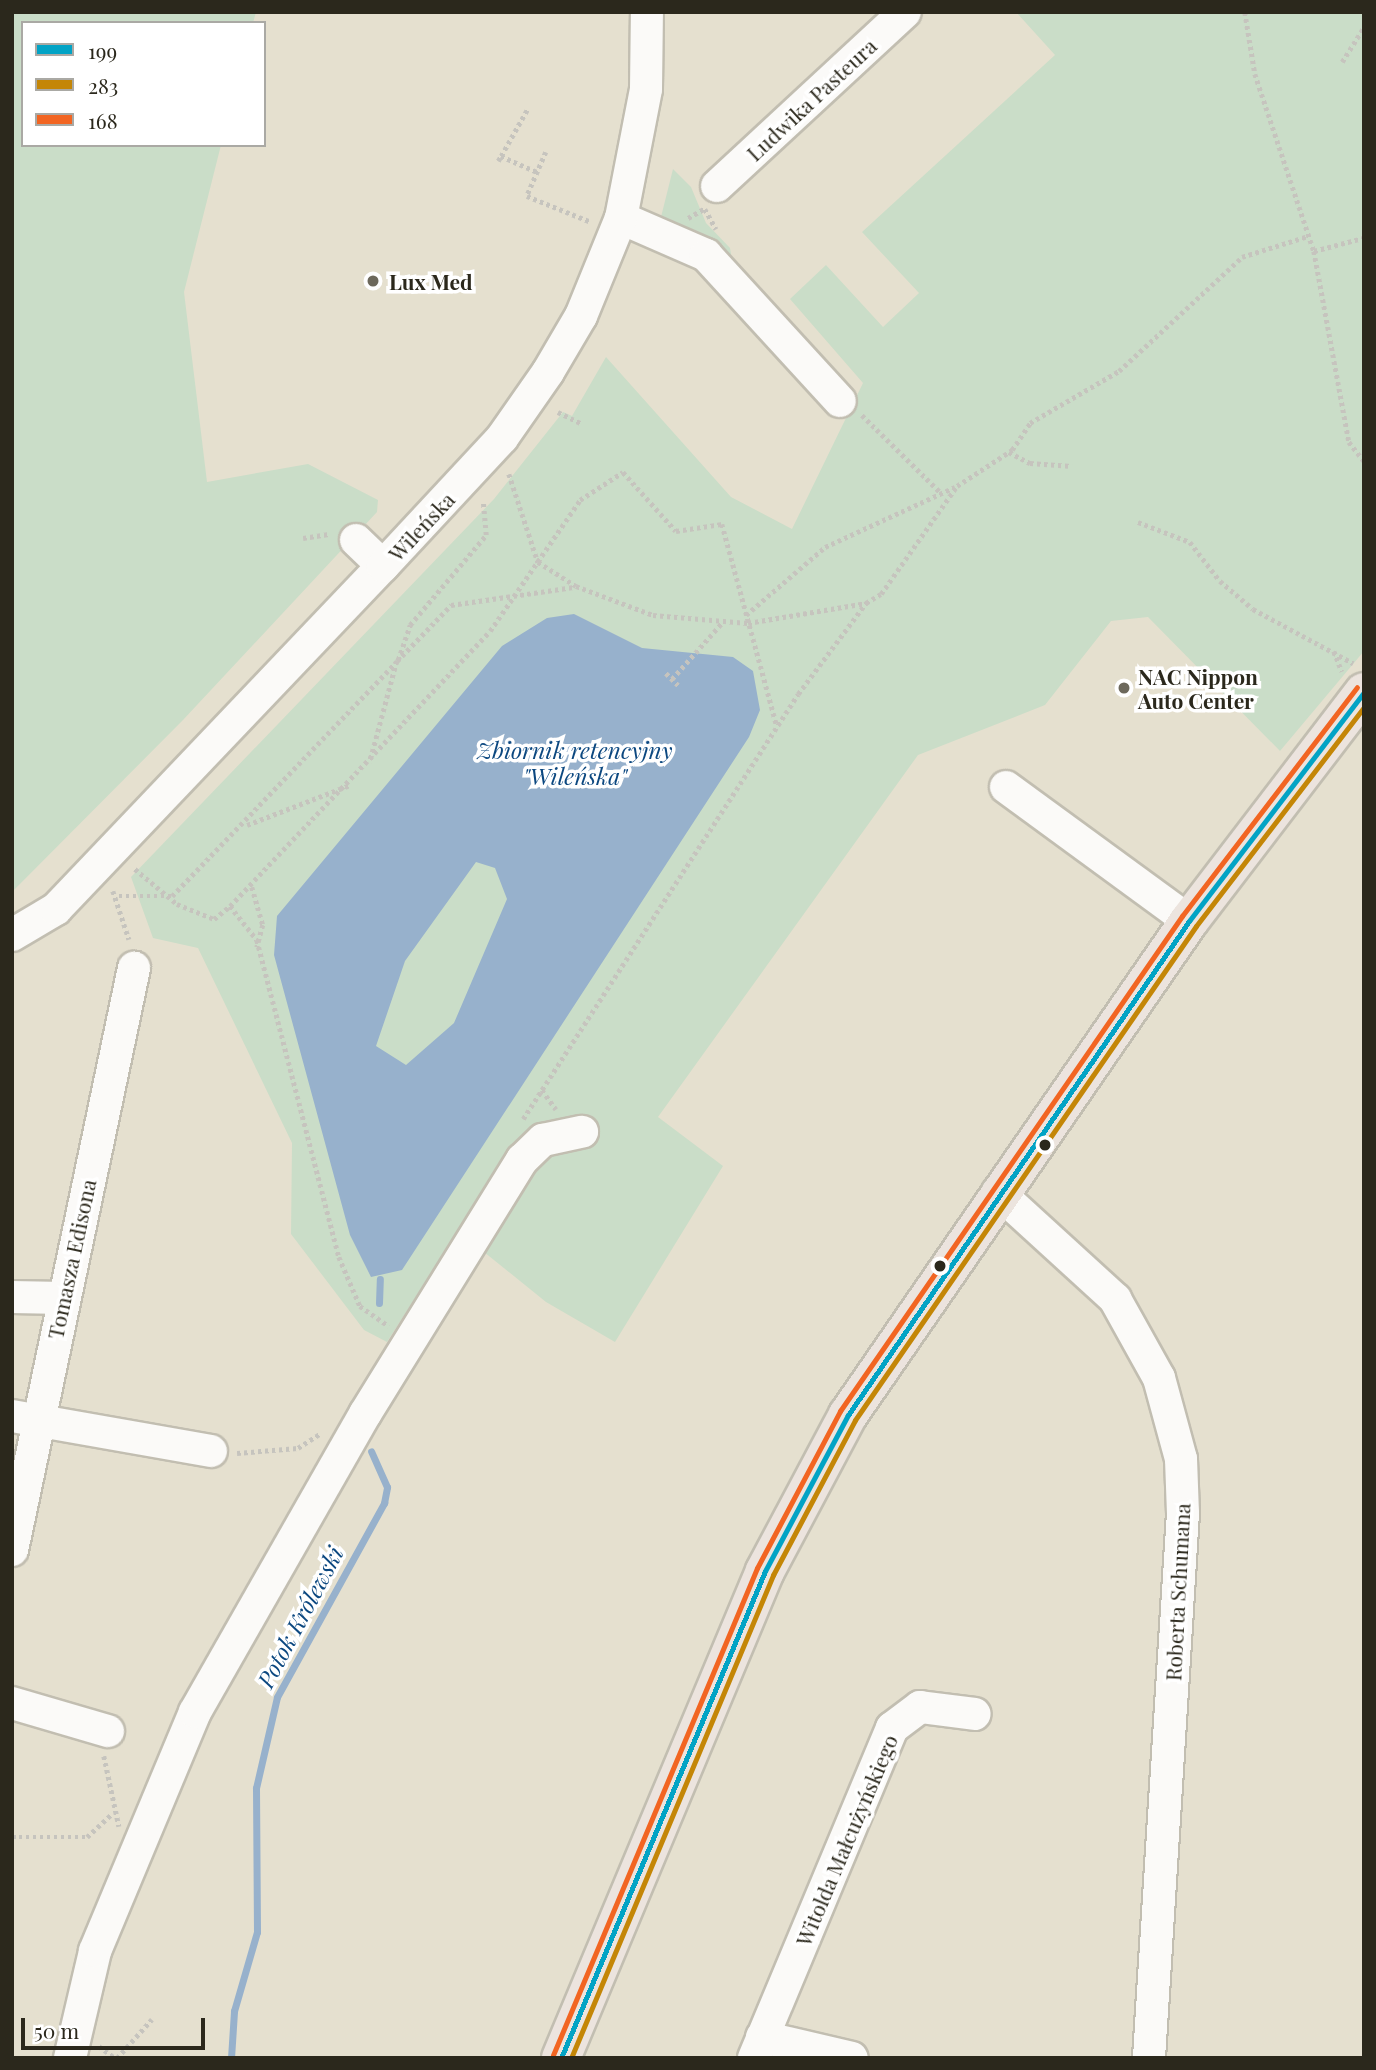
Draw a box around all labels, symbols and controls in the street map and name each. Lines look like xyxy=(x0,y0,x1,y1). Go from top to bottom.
legend xyxy=(21,21,266,147)
street label: Ludwika Pasteura xyxy=(741,32,881,166)
text: 199 xyxy=(88,36,117,64)
text: 283 xyxy=(88,71,118,99)
text: 168 xyxy=(88,106,118,134)
place label: Lux Med xyxy=(389,268,473,294)
marker: Lux Med xyxy=(363,271,383,291)
street label: Wileńska xyxy=(383,486,459,566)
place label: NAC Nippon Auto Center xyxy=(1138,663,1258,713)
marker: NAC Nippon Auto Center xyxy=(1116,680,1132,696)
water label: Zbiornik retencyjny "Wileńska" xyxy=(477,736,673,790)
unlabelled marker xyxy=(1038,1138,1052,1152)
street label: Tomasza Edisona xyxy=(42,1177,100,1341)
unlabelled marker xyxy=(933,1259,947,1273)
street label: Roberta Schumana xyxy=(1160,1502,1194,1682)
water label: Potok Królewski xyxy=(251,1542,349,1692)
street label: Witolda Małcużyńskiego xyxy=(790,1731,902,1949)
scale bar xyxy=(24,2004,208,2048)
text: 50 m xyxy=(34,2016,79,2044)

